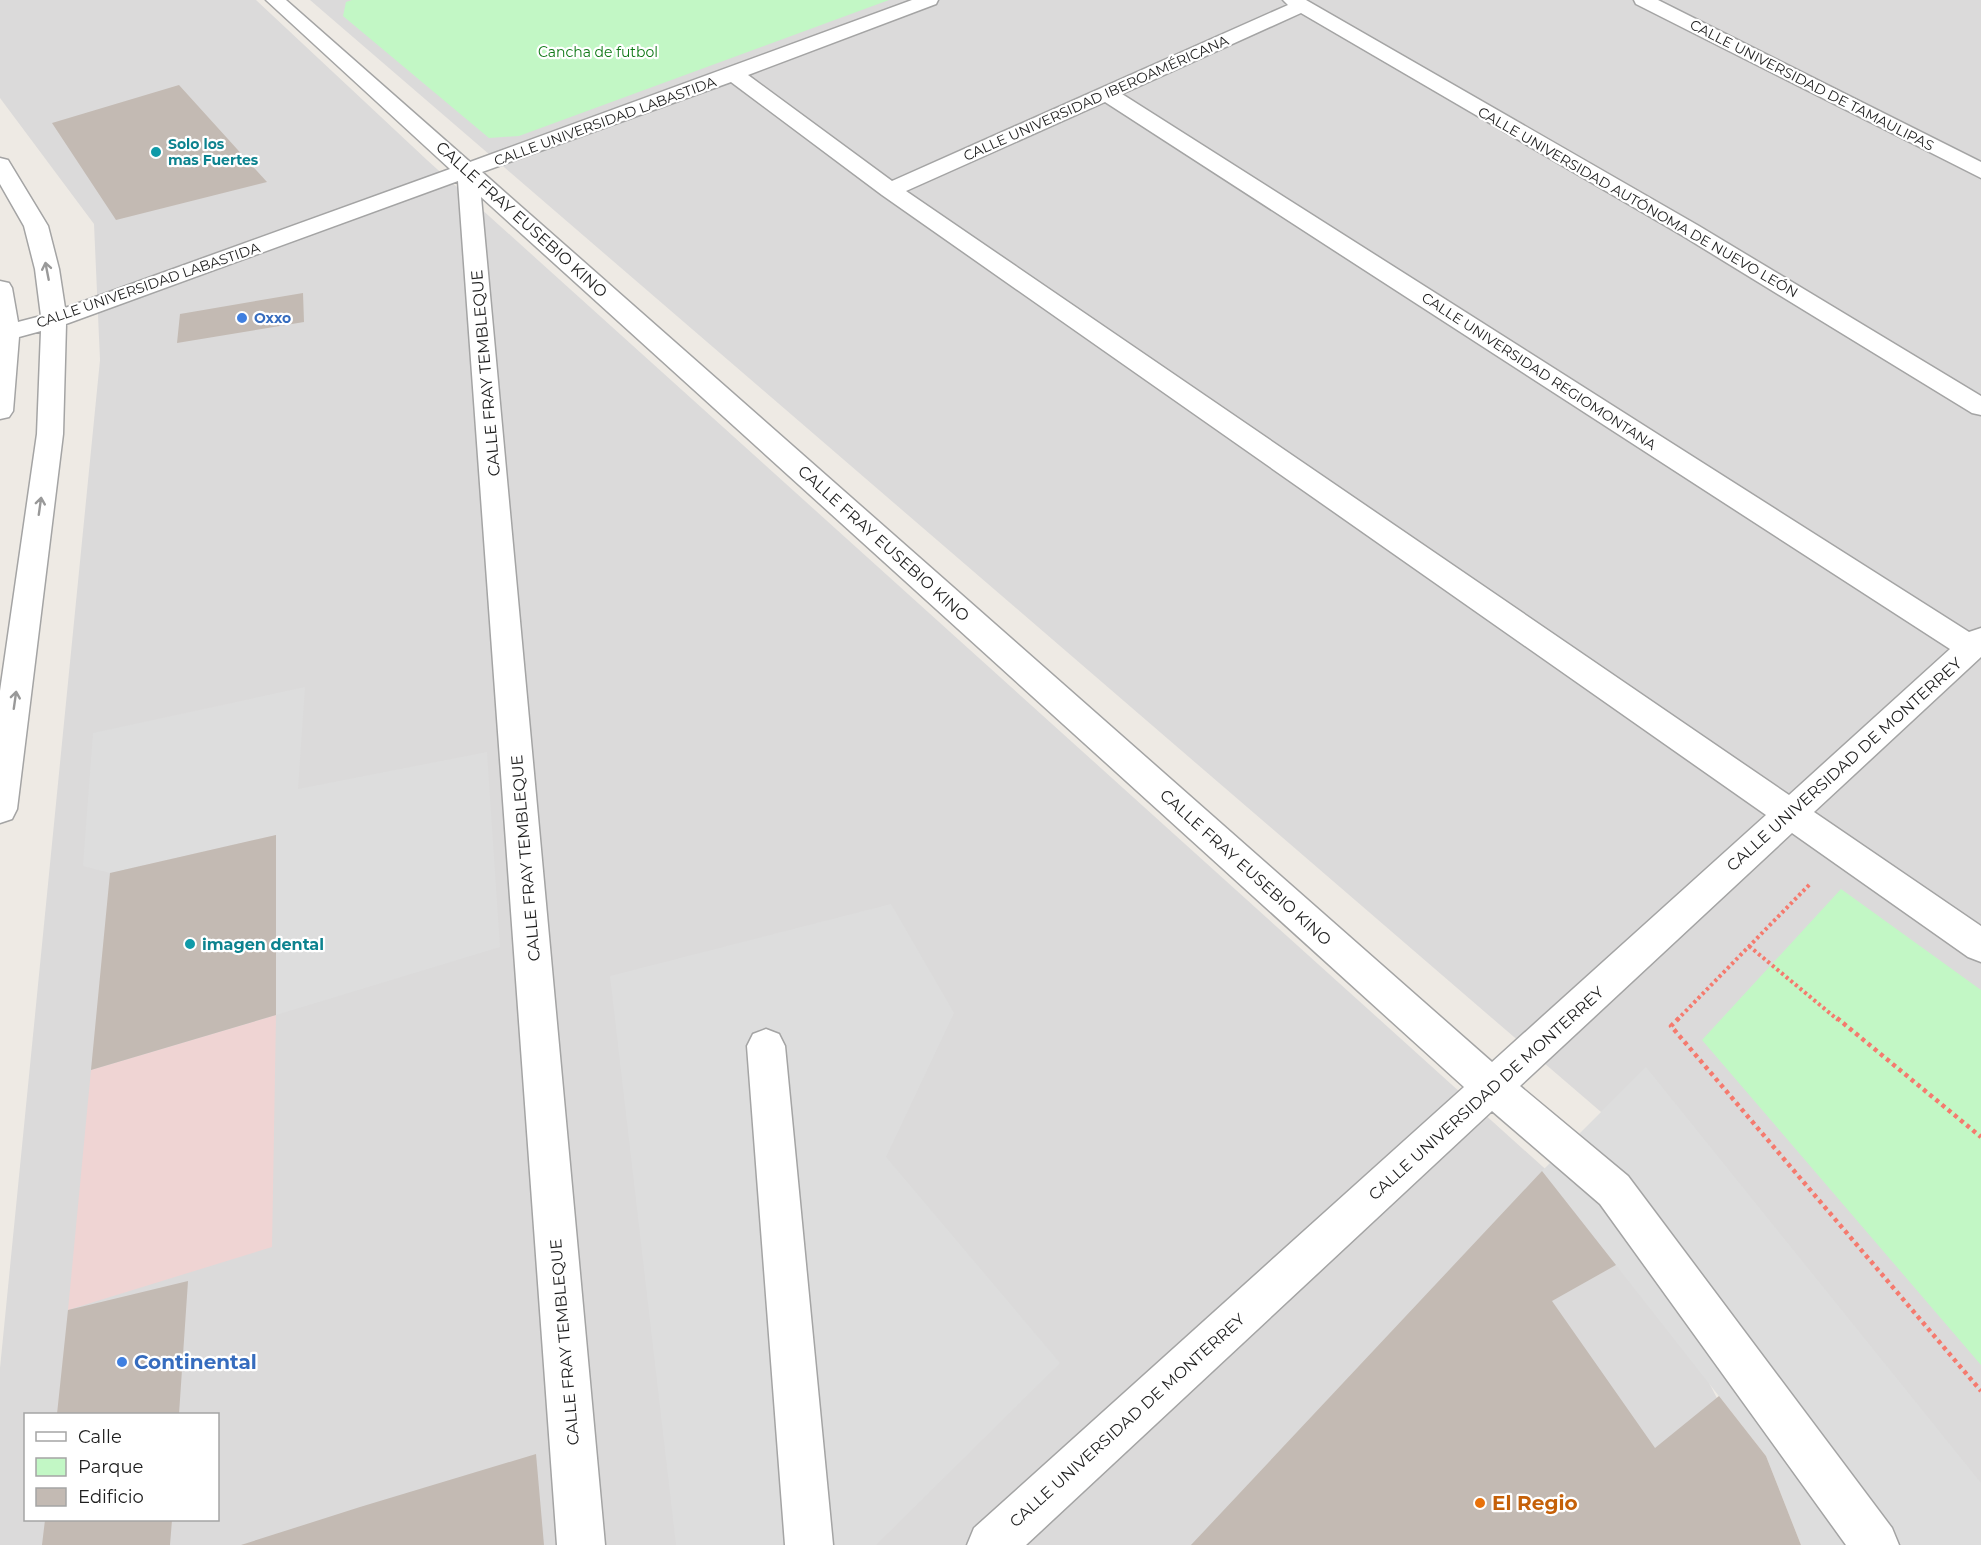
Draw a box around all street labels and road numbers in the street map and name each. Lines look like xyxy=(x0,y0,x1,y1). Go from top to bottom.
street label: CALLE UNIVERSIDAD DE TAMAULIPAS xyxy=(1687,15,1937,155)
street label: CALLE UNIVERSIDAD IBEROAMÉRICANA xyxy=(961,31,1232,165)
street label: CALLE UNIVERSIDAD LABASTIDA xyxy=(491,72,720,170)
street label: CALLE UNIVERSIDAD AUTÓNOMA DE NUEVO LEÓN xyxy=(1475,103,1801,301)
street label: CALLE FRAY EUSEBIO KINO xyxy=(432,137,611,301)
street label: CALLE UNIVERSIDAD LABASTIDA xyxy=(34,238,263,332)
street label: CALLE FRAY TEMBLEQUE xyxy=(467,269,504,477)
street label: CALLE UNIVERSIDAD REGIOMONTANA xyxy=(1418,288,1660,454)
street label: CALLE FRAY EUSEBIO KINO xyxy=(794,461,973,625)
street label: CALLE UNIVERSIDAD DE MONTERREY xyxy=(1723,653,1966,875)
street label: CALLE FRAY TEMBLEQUE xyxy=(507,754,544,962)
street label: CALLE FRAY EUSEBIO KINO xyxy=(1156,785,1335,949)
street label: CALLE UNIVERSIDAD DE MONTERREY xyxy=(1365,982,1608,1204)
street label: CALLE FRAY TEMBLEQUE xyxy=(546,1238,583,1446)
street label: CALLE UNIVERSIDAD DE MONTERREY xyxy=(1006,1309,1249,1531)

